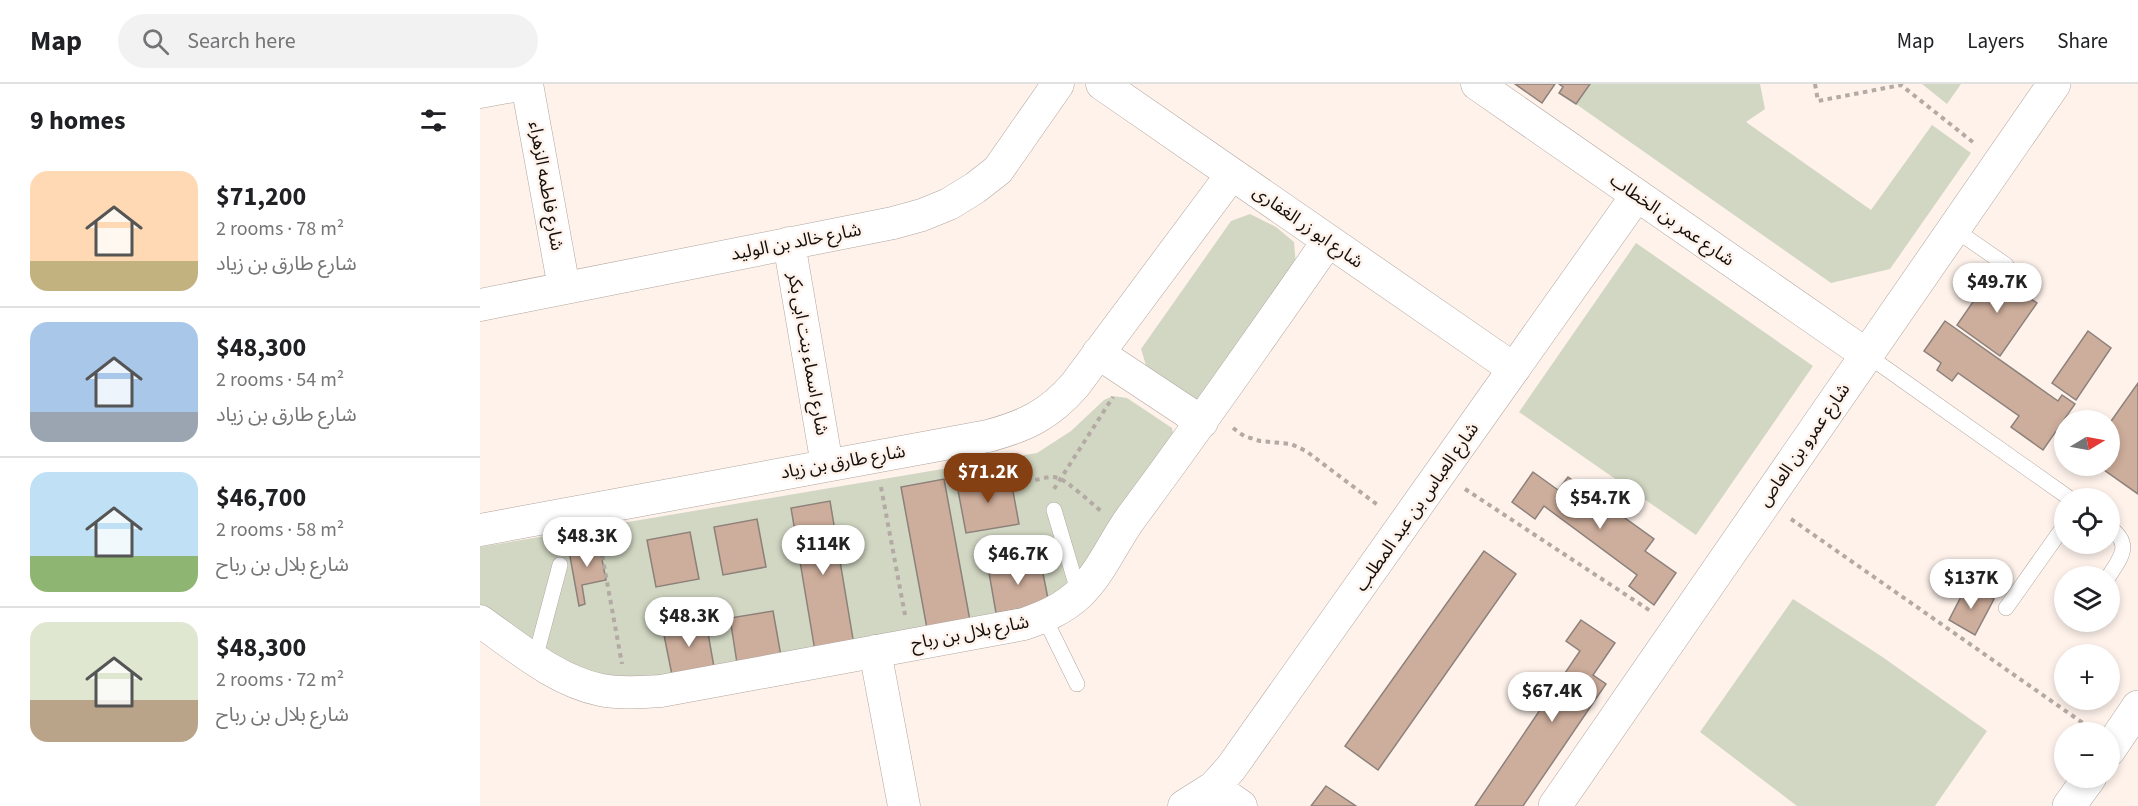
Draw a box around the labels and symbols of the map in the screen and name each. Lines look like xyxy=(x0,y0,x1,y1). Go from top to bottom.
street label: شارع فاطمه الزهراء xyxy=(521,119,570,253)
street label: شارع عمر بن الخطاب xyxy=(1604,168,1739,273)
street label: شارع ابو زر الغفارى xyxy=(1247,180,1368,275)
street label: شارع خالد بن الوليد xyxy=(729,217,864,268)
pin: $49.7K xyxy=(1948,263,2046,314)
street label: شارع اسماء بنت ابى بكر xyxy=(780,270,835,438)
street label: شارع عمرو بن العاص xyxy=(1752,378,1857,512)
north arrow xyxy=(2054,410,2120,476)
street label: شارع العباس بن عبد المطلب xyxy=(1349,417,1486,597)
street label: شارع طارق بن زياد xyxy=(779,439,908,486)
pin: $71.2K xyxy=(939,453,1037,504)
pin: $54.7K xyxy=(1551,479,1649,530)
pin: $48.3K xyxy=(538,517,636,568)
pin: $114K xyxy=(781,525,865,576)
pin: $46.7K xyxy=(969,535,1067,586)
pin: $137K xyxy=(1929,559,2013,610)
pin: $48.3K xyxy=(640,597,738,648)
street label: شارع بلال بن رباح xyxy=(909,609,1031,658)
pin: $67.4K xyxy=(1503,672,1601,723)

